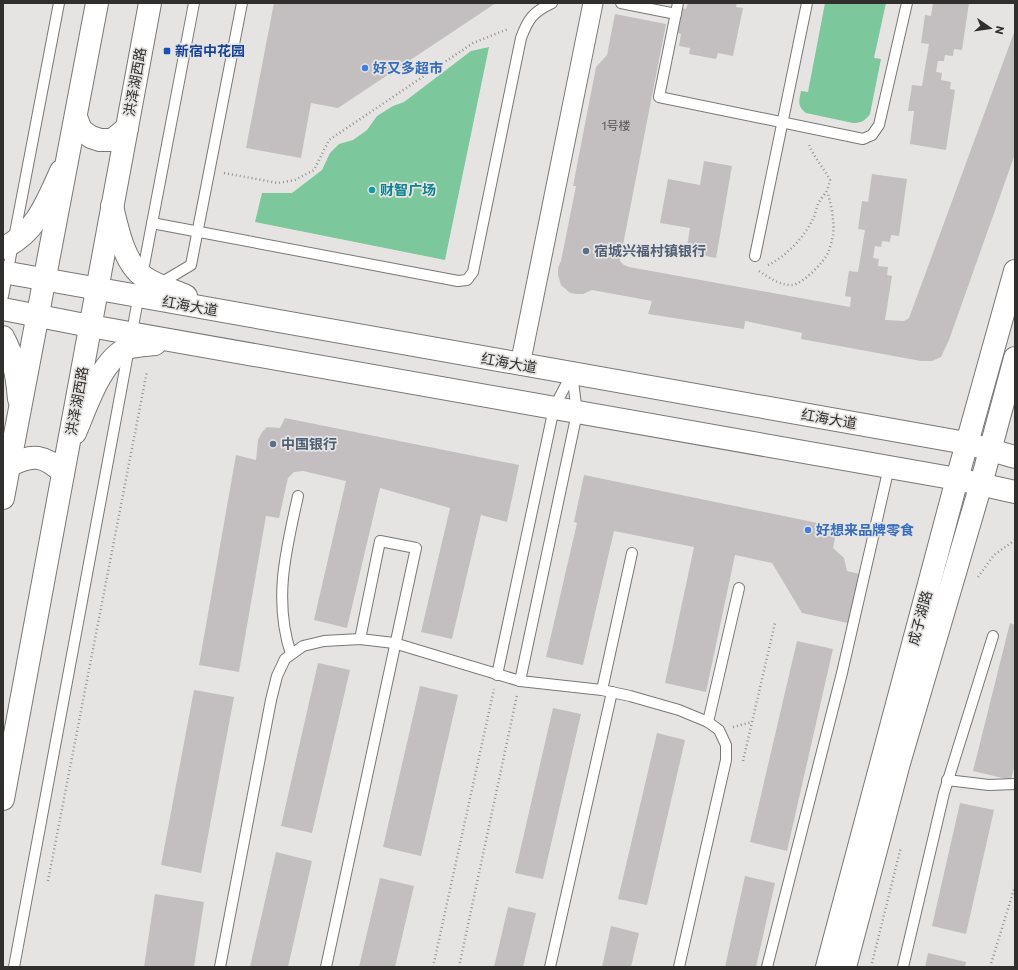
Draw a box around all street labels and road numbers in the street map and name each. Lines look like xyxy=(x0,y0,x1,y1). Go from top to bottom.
street label: 洪泽湖西路 xyxy=(120,46,149,118)
street label: 红海大道 xyxy=(161,292,219,319)
street label: 红海大道 xyxy=(480,349,538,376)
street label: 洪泽湖西路 xyxy=(62,365,91,437)
street label: 红海大道 xyxy=(800,405,858,432)
street label: 成子湖路 xyxy=(904,589,935,647)

